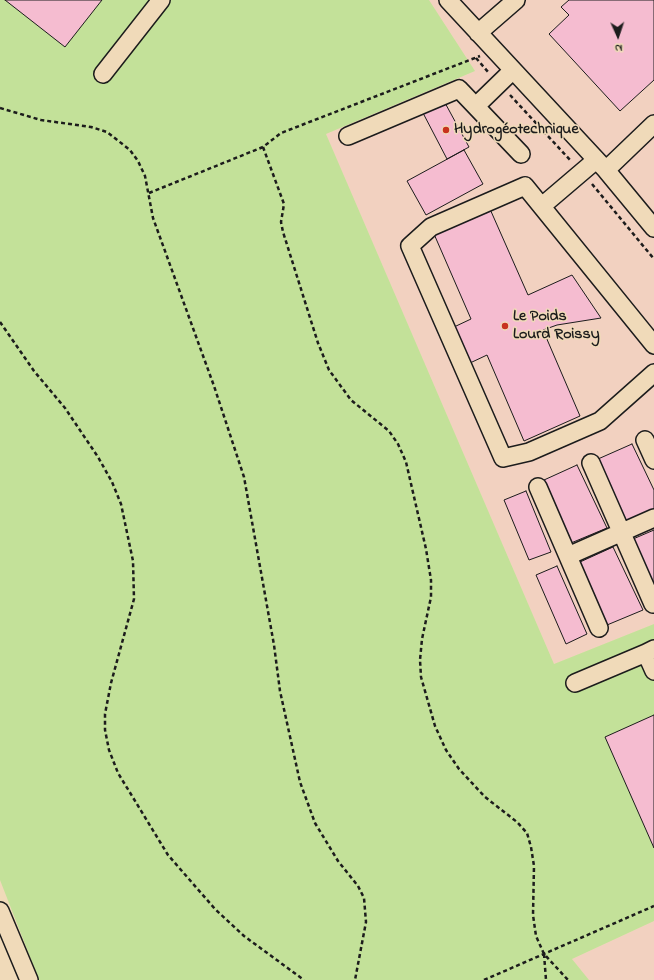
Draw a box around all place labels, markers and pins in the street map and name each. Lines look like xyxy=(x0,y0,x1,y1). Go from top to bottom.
place label: Hydrogéotechnique xyxy=(454,120,579,140)
marker: Hydrogéotechnique xyxy=(441,125,451,135)
place label: Le Poids Lourd Roissy xyxy=(513,307,600,345)
marker: Le Poids Lourd Roissy xyxy=(500,321,510,331)

